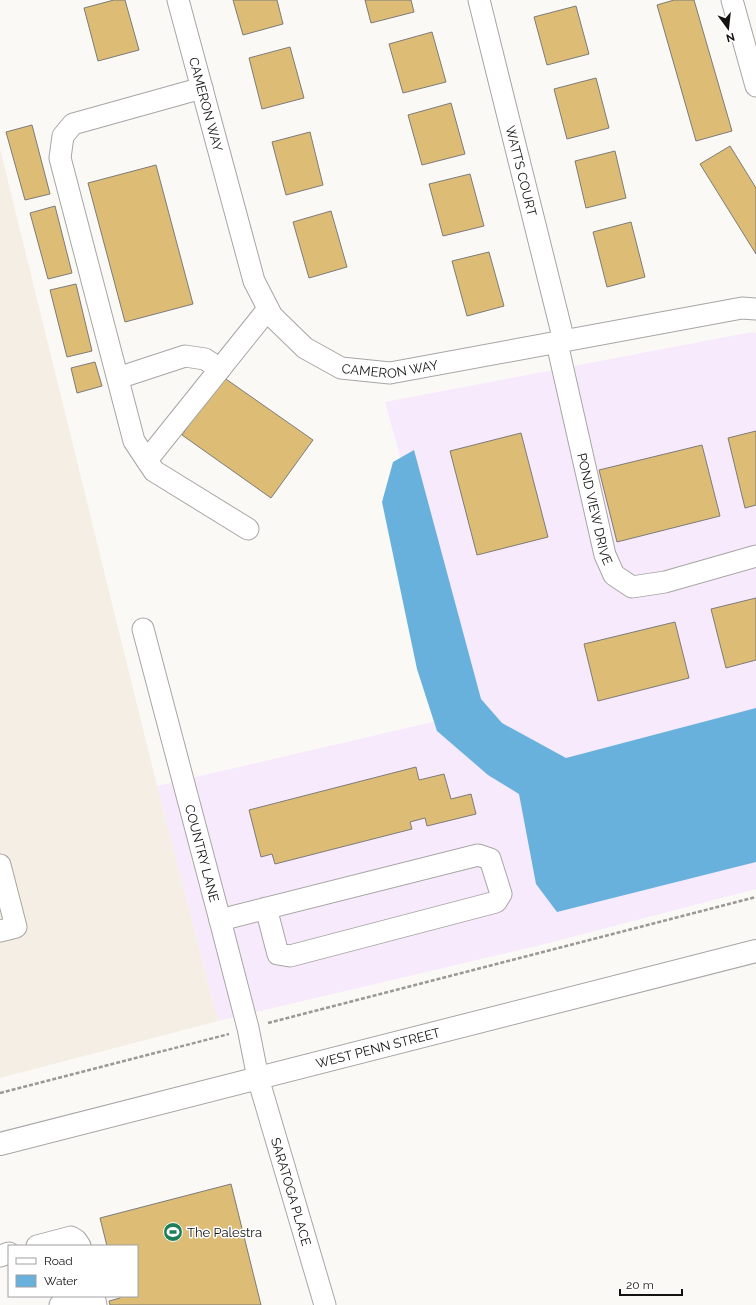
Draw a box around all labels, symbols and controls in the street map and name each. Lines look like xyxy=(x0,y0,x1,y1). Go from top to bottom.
north arrow xyxy=(708,8,748,48)
text: N xyxy=(725,30,736,45)
street label: CAMERON WAY xyxy=(186,55,226,154)
street label: WATTS COURT xyxy=(503,124,540,218)
street label: CAMERON WAY xyxy=(341,357,440,381)
street label: POND VIEW DRIVE xyxy=(575,451,616,567)
street label: COUNTRY LANE xyxy=(182,803,222,904)
street label: WEST PENN STREET xyxy=(314,1024,442,1071)
street label: SARATOGA PLACE xyxy=(268,1136,315,1248)
sports icon: The Palestra xyxy=(162,1221,184,1243)
place label: The Palestra xyxy=(187,1225,262,1240)
legend xyxy=(8,1245,138,1297)
text: Road xyxy=(44,1254,73,1268)
scale bar xyxy=(620,1271,682,1297)
text: Water xyxy=(44,1274,78,1288)
text: 20 m xyxy=(626,1278,654,1292)

